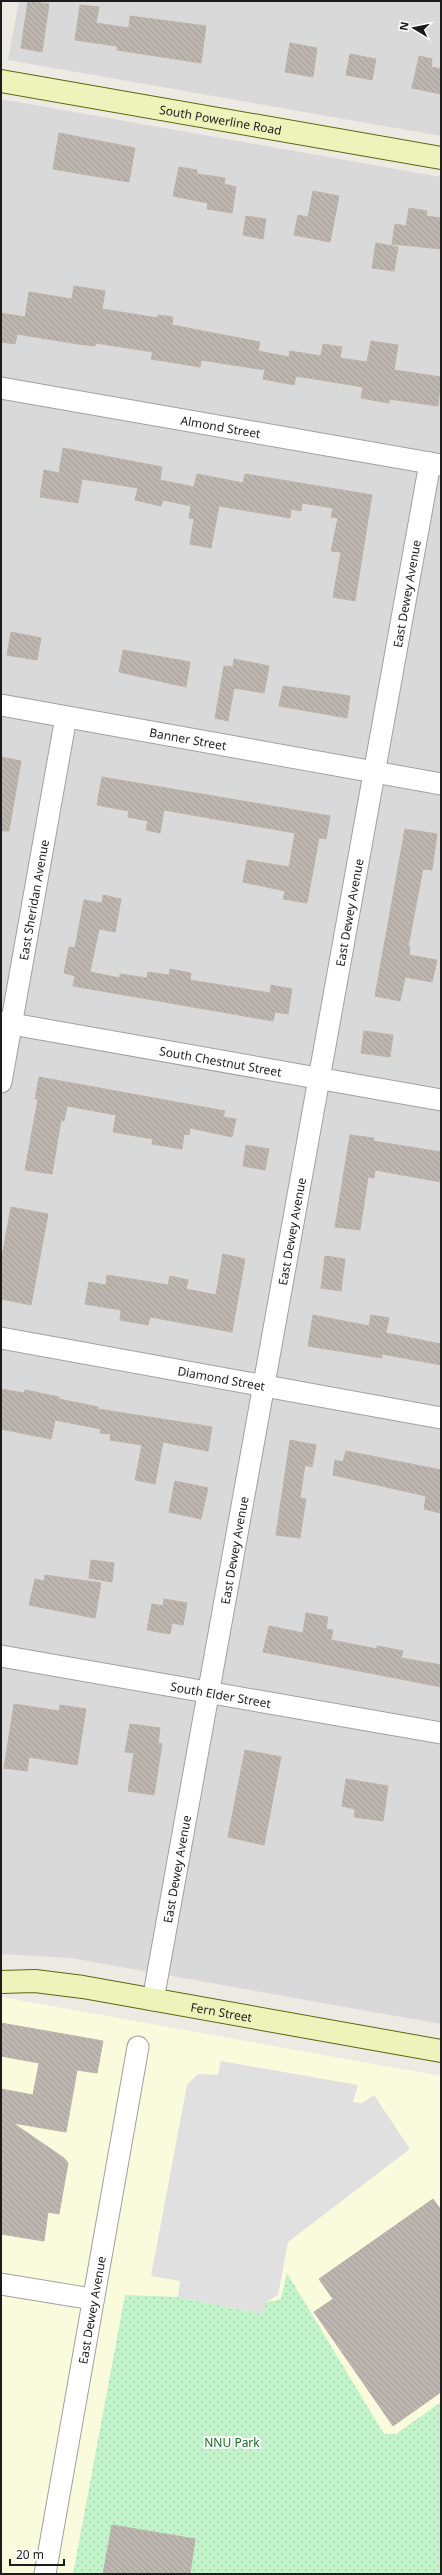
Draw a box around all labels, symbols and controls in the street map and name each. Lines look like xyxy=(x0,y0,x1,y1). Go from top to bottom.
north arrow xyxy=(394,8,434,48)
text: N xyxy=(395,20,412,32)
street label: South Powerline Road xyxy=(158,100,283,139)
street label: Almond Street xyxy=(179,411,263,442)
street label: East Dewey Avenue xyxy=(388,538,425,649)
street label: Banner Street xyxy=(148,723,228,754)
street label: East Sheridan Avenue xyxy=(14,838,53,962)
street label: East Dewey Avenue xyxy=(331,857,367,968)
street label: South Chestnut Street xyxy=(158,1042,284,1080)
street label: East Dewey Avenue xyxy=(273,1176,310,1287)
street label: Diamond Street xyxy=(176,1362,267,1394)
street label: East Dewey Avenue xyxy=(216,1495,252,1606)
street label: South Elder Street xyxy=(169,1677,273,1712)
street label: East Dewey Avenue xyxy=(159,1814,195,1924)
street label: Fern Street xyxy=(189,1998,254,2026)
street label: East Dewey Avenue xyxy=(74,2255,109,2365)
park label: NNU Park xyxy=(204,2434,260,2451)
scale bar xyxy=(10,2541,64,2567)
text: 20 m xyxy=(16,2546,44,2563)

